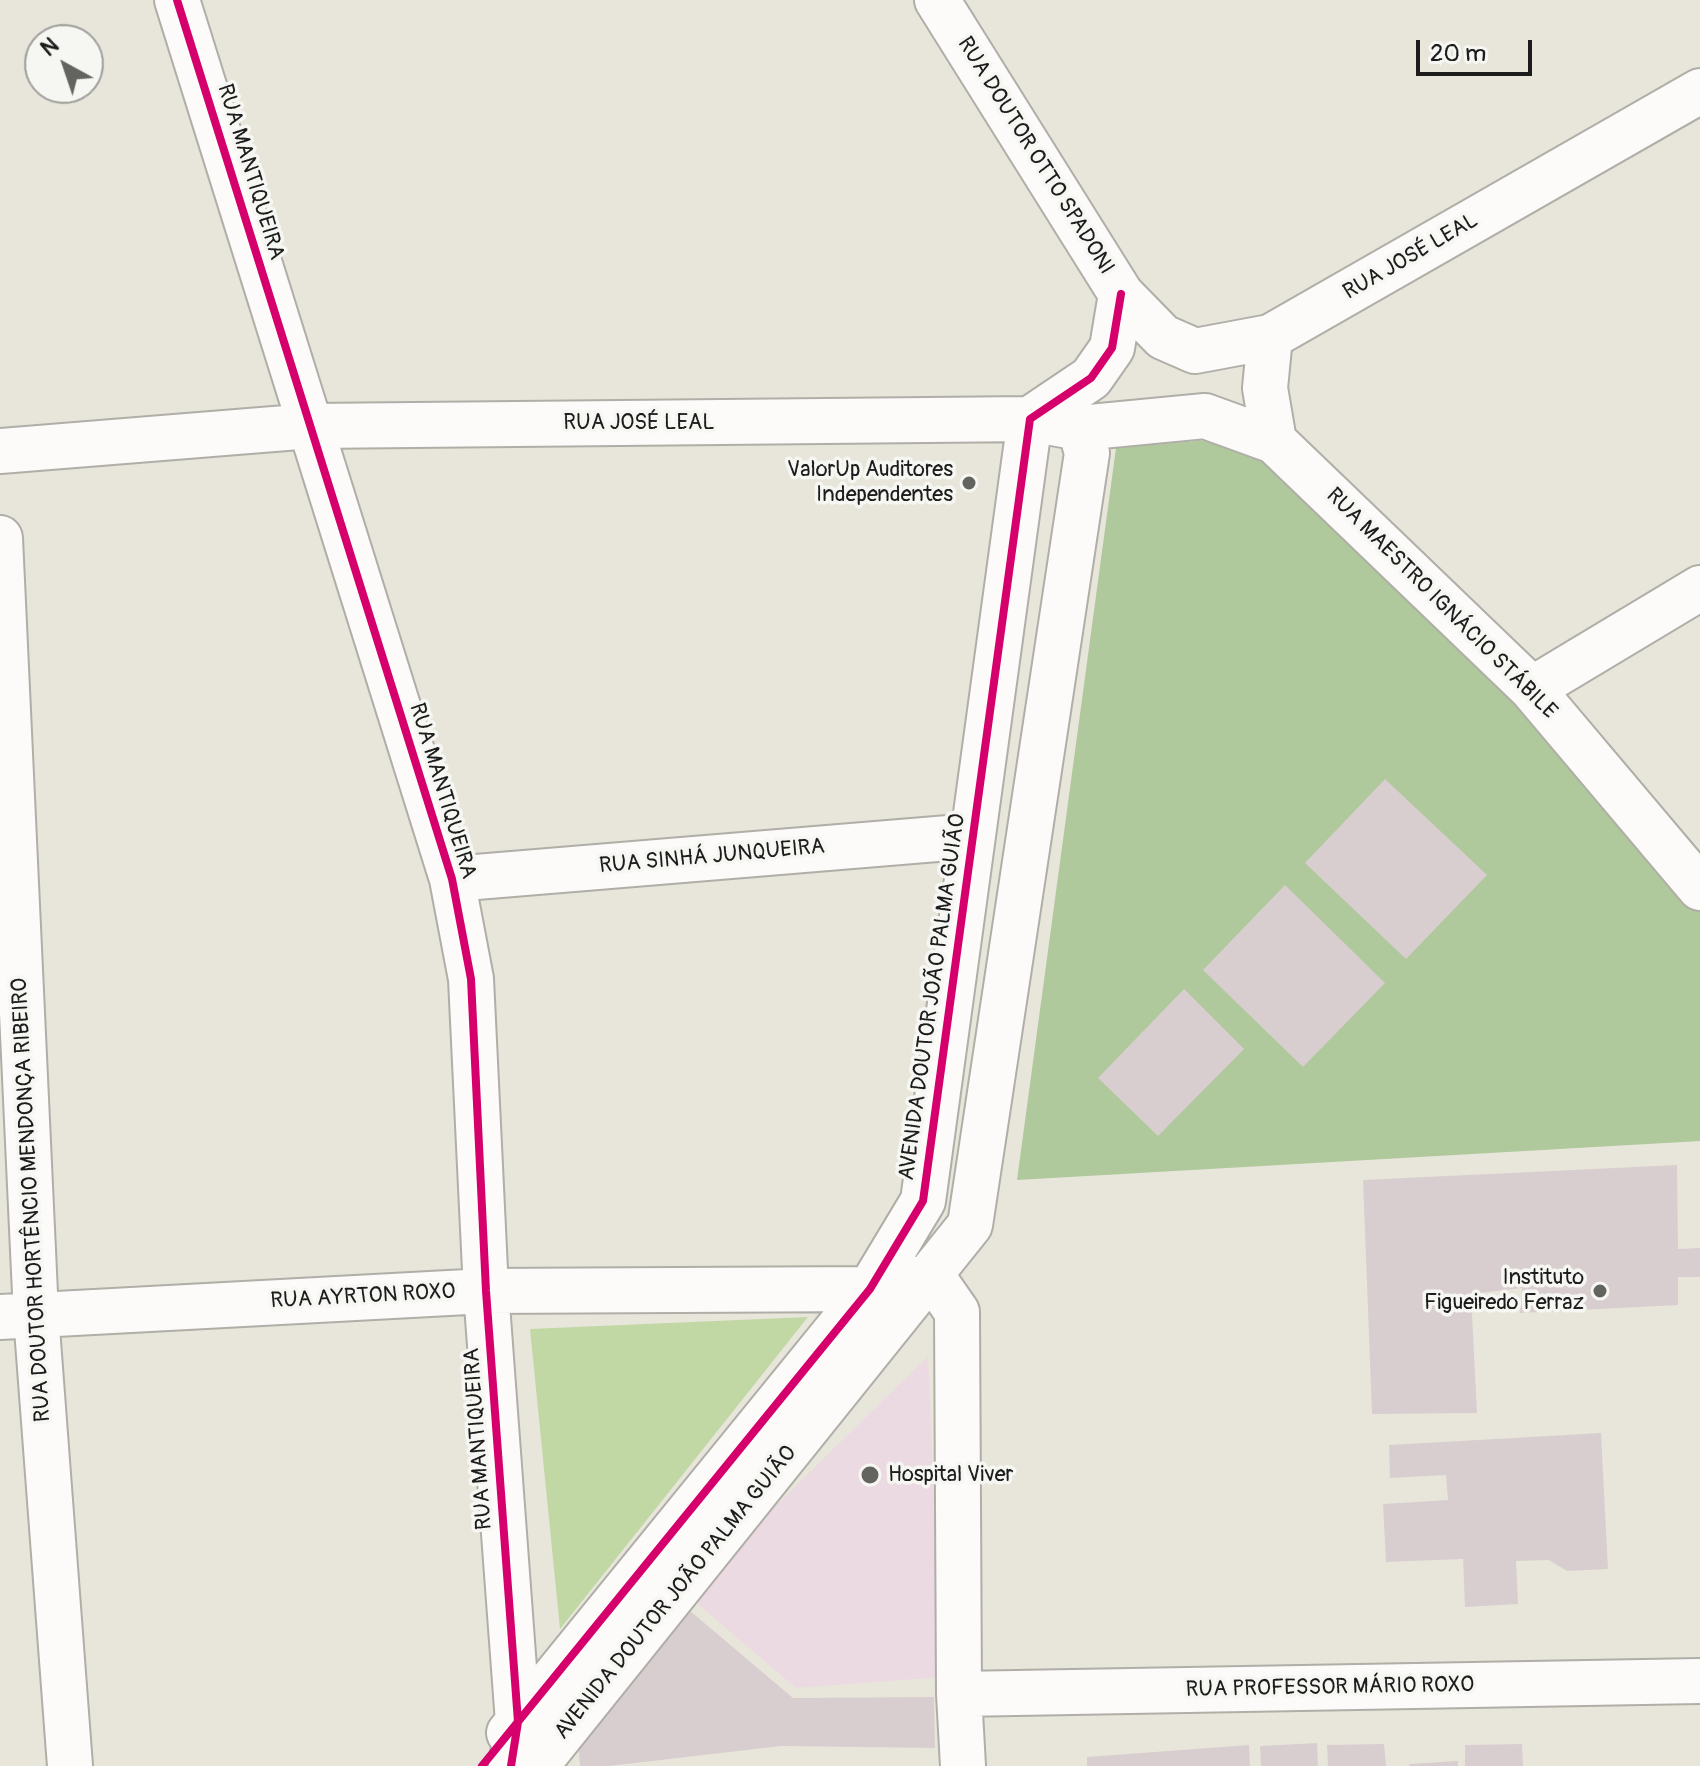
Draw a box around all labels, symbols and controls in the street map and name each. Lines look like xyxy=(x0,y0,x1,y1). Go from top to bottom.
north arrow xyxy=(24,24,104,104)
scale bar xyxy=(1420,24,1536,74)
text: N xyxy=(35,32,65,63)
street label: RUA DOUTOR OTTO SPADONI xyxy=(951,32,1119,280)
text: 20 m xyxy=(1430,39,1486,68)
street label: RUA MANTIQUEIRA xyxy=(211,81,289,263)
street label: RUA JOSÉ LEAL xyxy=(1339,208,1483,306)
street label: RUA JOSÉ LEAL xyxy=(563,410,715,436)
place label: ValorUp Auditores Independentes xyxy=(787,457,953,508)
marker: ValorUp Auditores Independentes xyxy=(960,474,978,492)
street label: RUA MAESTRO IGNÁCIO STÁBILE xyxy=(1320,483,1562,725)
street label: RUA MANTIQUEIRA xyxy=(403,700,481,882)
street label: AVENIDA DOUTOR JOÃO PALMA GUIÃO xyxy=(894,812,972,1182)
street label: RUA SINHÁ JUNQUEIRA xyxy=(598,834,826,880)
street label: RUA DOUTOR HORTÊNCIO MENDONÇA RIBEIRO xyxy=(7,977,57,1423)
place label: Instituto Figueiredo Ferraz xyxy=(1424,1265,1584,1316)
street label: RUA AYRTON ROXO xyxy=(270,1279,456,1315)
marker: Instituto Figueiredo Ferraz xyxy=(1591,1282,1609,1300)
street label: RUA MANTIQUEIRA xyxy=(459,1347,499,1531)
street label: AVENIDA DOUTOR JOÃO PALMA GUIÃO xyxy=(549,1441,803,1745)
place label: Hospital Viver xyxy=(888,1462,1013,1488)
marker: Hospital Viver xyxy=(859,1464,881,1486)
street label: RUA PROFESSOR MÁRIO ROXO xyxy=(1186,1672,1474,1704)

